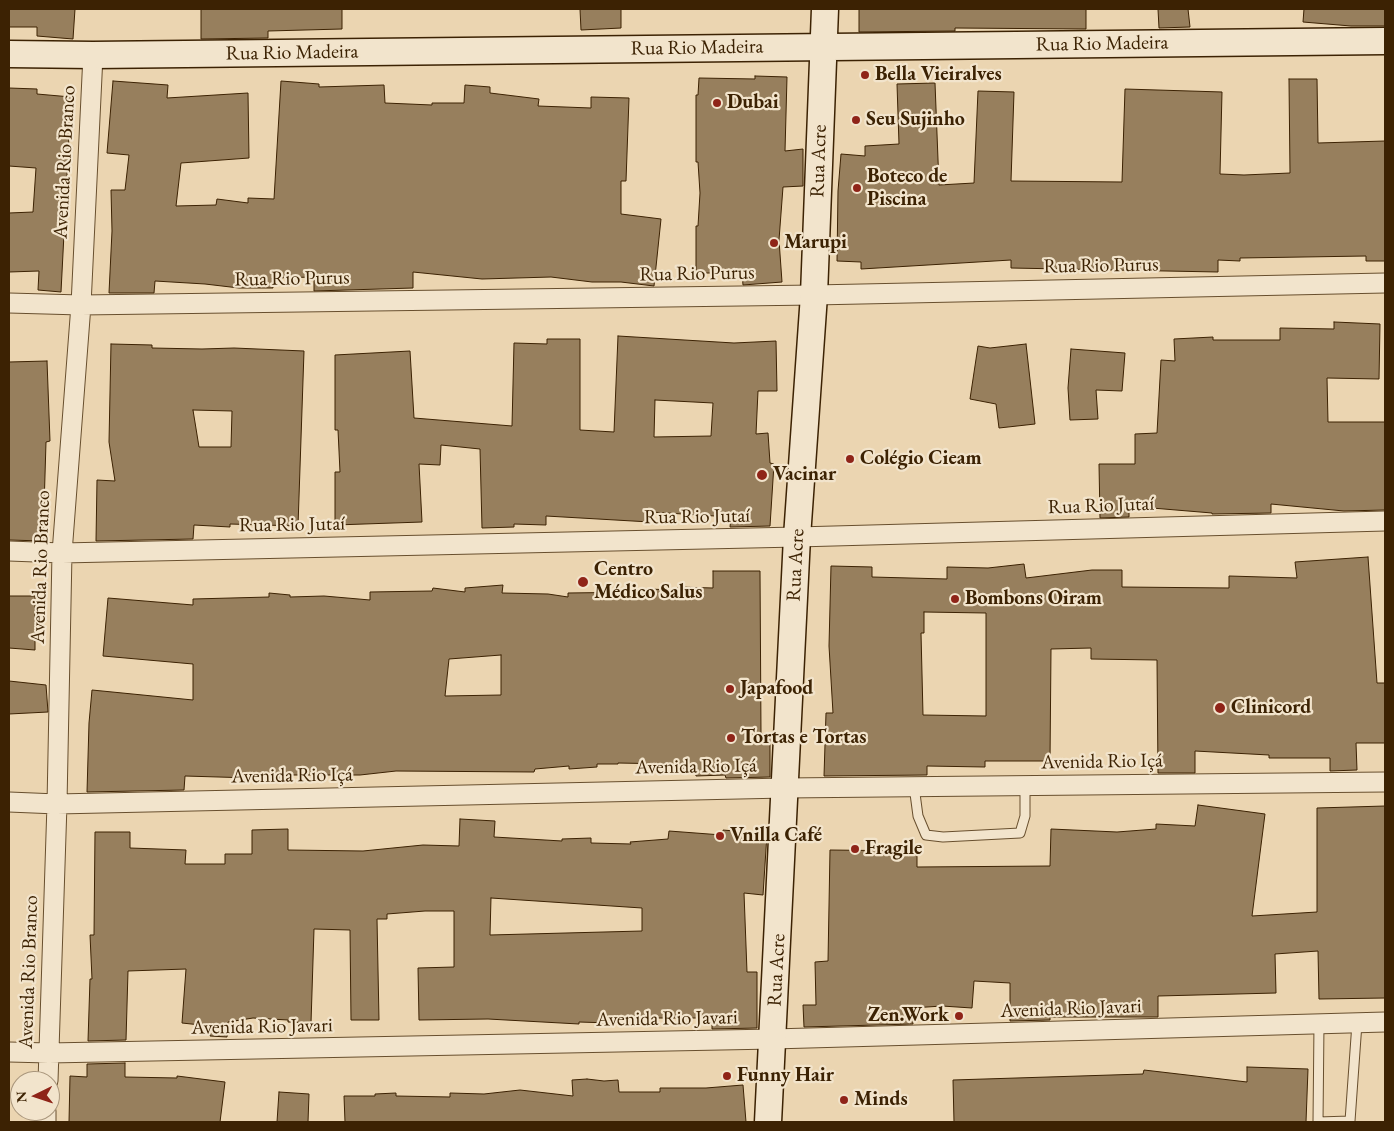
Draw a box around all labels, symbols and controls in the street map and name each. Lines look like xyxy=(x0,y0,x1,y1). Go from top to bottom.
street label: Rua Rio Madeira xyxy=(1035,31,1169,57)
street label: Rua Rio Madeira xyxy=(630,35,764,61)
street label: Rua Rio Madeira xyxy=(225,40,359,66)
place label: Bella Vieiralves xyxy=(875,63,1002,87)
marker: Bella Vieiralves xyxy=(859,69,871,81)
street label: Avenida Rio Branco xyxy=(49,85,81,239)
place label: Dubai xyxy=(727,91,779,115)
marker: Dubai xyxy=(711,97,723,109)
place label: Seu Sujinho xyxy=(866,108,965,132)
marker: Seu Sujinho xyxy=(850,114,862,126)
street label: Rua Acre xyxy=(806,124,832,198)
place label: Boteco de Piscina xyxy=(867,165,947,212)
marker: Boteco de Piscina xyxy=(851,182,863,194)
place label: Marupi xyxy=(784,231,847,255)
marker: Marupi xyxy=(768,237,780,249)
street label: Rua Rio Purus xyxy=(1043,253,1159,279)
street label: Rua Rio Purus xyxy=(639,261,755,287)
street label: Rua Rio Purus xyxy=(234,266,350,292)
place label: Colégio Cieam xyxy=(860,447,982,471)
marker: Colégio Cieam xyxy=(844,453,856,465)
place label: Vacinar xyxy=(773,463,836,487)
marker: Vacinar xyxy=(755,468,769,482)
street label: Avenida Rio Branco xyxy=(26,490,56,644)
street label: Rua Rio Jutaí xyxy=(1047,492,1155,520)
street label: Rua Rio Jutaí xyxy=(644,504,750,530)
street label: Rua Rio Jutaí xyxy=(239,512,345,538)
street label: Rua Acre xyxy=(782,528,810,602)
place label: Centro Médico Salus xyxy=(594,558,703,605)
marker: Centro Médico Salus xyxy=(576,575,590,589)
place label: Bombons Oiram xyxy=(965,587,1102,611)
marker: Bombons Oiram xyxy=(949,593,961,605)
place label: Japafood xyxy=(740,677,813,701)
marker: Japafood xyxy=(724,683,736,695)
place label: Clinicord xyxy=(1231,696,1311,720)
marker: Clinicord xyxy=(1213,701,1227,715)
place label: Tortas e Tortas xyxy=(741,726,866,750)
marker: Tortas e Tortas xyxy=(725,732,737,744)
street label: Avenida Rio Içá xyxy=(1041,749,1163,775)
street label: Avenida Rio Içá xyxy=(635,754,757,780)
street label: Avenida Rio Içá xyxy=(231,763,353,789)
place label: Vnilla Café xyxy=(730,824,822,848)
marker: Vnilla Café xyxy=(714,830,726,842)
place label: Fragile xyxy=(865,837,922,861)
marker: Fragile xyxy=(849,843,861,855)
street label: Avenida Rio Branco xyxy=(14,895,44,1049)
street label: Rua Acre xyxy=(763,933,791,1007)
street label: Avenida Rio Javari xyxy=(1000,995,1142,1023)
place label: Zen.Work xyxy=(868,1004,949,1028)
street label: Avenida Rio Javari xyxy=(596,1006,738,1032)
marker: Zen.Work xyxy=(953,1010,965,1022)
street label: Avenida Rio Javari xyxy=(191,1014,333,1040)
place label: Funny Hair xyxy=(737,1064,834,1088)
marker: Funny Hair xyxy=(721,1070,733,1082)
north arrow xyxy=(10,1071,60,1121)
place label: Minds xyxy=(854,1088,908,1112)
text: N xyxy=(12,1091,30,1103)
marker: Minds xyxy=(838,1094,850,1106)

